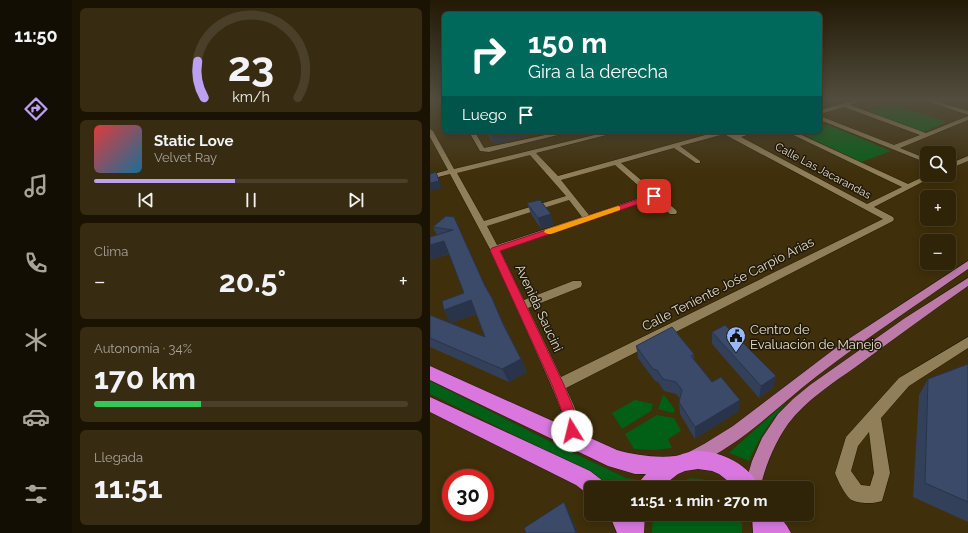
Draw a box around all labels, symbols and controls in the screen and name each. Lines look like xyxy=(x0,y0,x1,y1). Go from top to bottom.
text: 11:50 xyxy=(14,25,58,46)
text: 150 m xyxy=(528,27,607,60)
icon: right xyxy=(462,28,514,80)
text: 23 xyxy=(228,42,274,91)
text: Gira a la derecha xyxy=(528,61,668,82)
text: km/h xyxy=(232,89,270,105)
icon: directions xyxy=(22,95,50,123)
icon: arrive xyxy=(515,104,537,126)
text: Luego xyxy=(462,106,507,124)
text: Static Love xyxy=(154,132,233,150)
street label: Calle Las Jacarandas xyxy=(773,140,873,202)
map controls xyxy=(920,146,956,270)
button: search xyxy=(920,146,956,182)
text: Velvet Ray xyxy=(154,150,217,165)
icon: music xyxy=(22,172,50,200)
pin xyxy=(637,179,671,213)
icon: arrive xyxy=(643,185,665,207)
icon: previous xyxy=(135,189,157,211)
icon: pause xyxy=(240,189,262,211)
icon: next xyxy=(345,189,367,211)
button: + xyxy=(920,190,956,226)
street label: Calle Teniente Jośe Carpio Arias xyxy=(640,234,816,334)
button: − xyxy=(920,234,956,270)
text: Clima xyxy=(94,244,128,259)
icon: phone xyxy=(22,249,50,277)
street label: Avenida Saucini xyxy=(512,262,566,354)
text: 20.5° xyxy=(219,264,286,299)
text: − xyxy=(94,268,106,294)
text: + xyxy=(399,268,408,294)
place label: Centro de Evaluación de Manejo xyxy=(750,322,882,352)
public building icon: Centro de Evaluación de Manejo xyxy=(725,325,747,353)
icon: climate xyxy=(22,326,50,354)
text: Autonomía · 34% xyxy=(94,341,192,356)
text: 170 km xyxy=(94,361,196,396)
icon: car xyxy=(22,403,50,431)
position arrow xyxy=(551,410,593,452)
text: Llegada xyxy=(94,450,143,465)
speed limit sign: 30 xyxy=(442,469,494,521)
text: 11:51 xyxy=(94,470,163,505)
icon: filters xyxy=(22,480,50,508)
text: 11:51 · 1 min · 270 m xyxy=(631,492,767,510)

